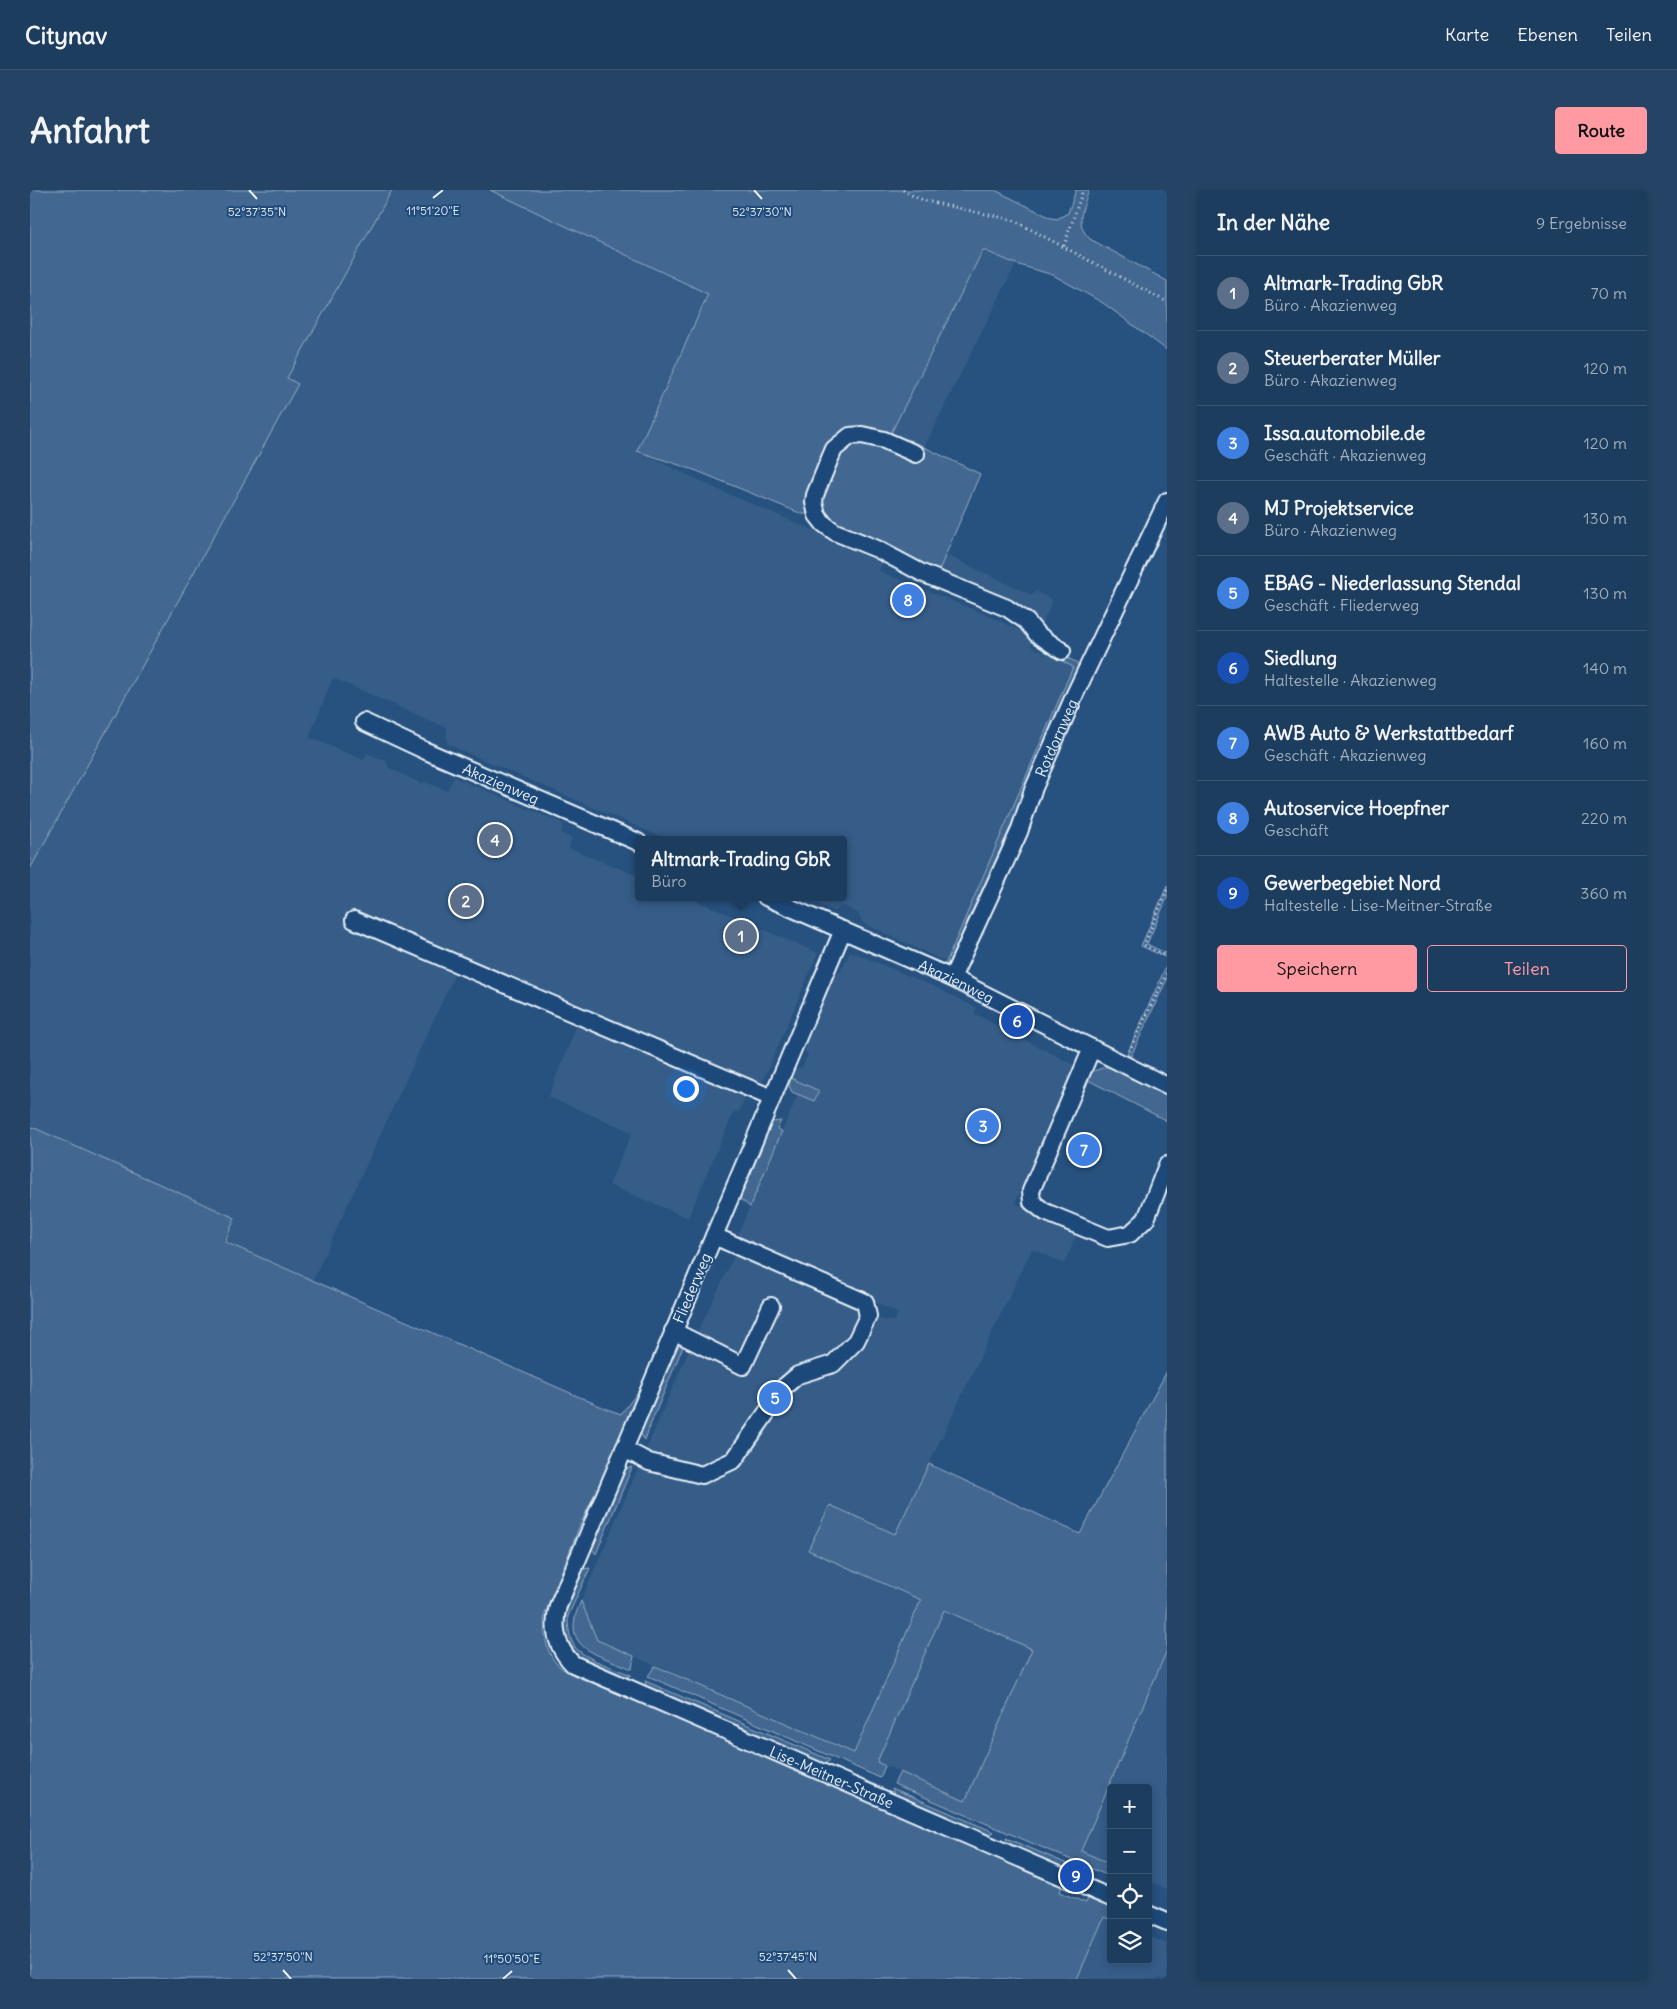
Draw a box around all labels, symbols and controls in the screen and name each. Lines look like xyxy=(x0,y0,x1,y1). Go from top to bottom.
text: Citynav xyxy=(25,20,107,50)
text: Karte xyxy=(1445,23,1489,46)
text: Ebenen xyxy=(1517,23,1578,46)
text: Teilen xyxy=(1606,23,1652,46)
button: Route xyxy=(1555,107,1647,154)
text: Anfahrt xyxy=(30,108,150,152)
text: 11°51'20"E xyxy=(406,203,460,218)
text: 52°37'35"N xyxy=(228,204,286,219)
text: 52°37'30"N xyxy=(732,204,792,219)
text: In der Nähe xyxy=(1217,209,1330,236)
text: 9 Ergebnisse xyxy=(1536,213,1627,233)
text: Altmark-Trading GbR xyxy=(1264,271,1443,295)
text: 1 xyxy=(1230,283,1236,303)
text: 70 m xyxy=(1591,283,1627,303)
text: Büro · Akazienweg xyxy=(1264,295,1397,315)
text: Steuerberater Müller xyxy=(1264,346,1440,370)
text: 2 xyxy=(1229,358,1237,378)
text: 120 m xyxy=(1584,358,1627,378)
text: Büro · Akazienweg xyxy=(1264,370,1397,390)
text: Issa.automobile.de xyxy=(1264,421,1425,445)
text: 3 xyxy=(1228,433,1238,453)
text: 120 m xyxy=(1584,433,1627,453)
text: Geschäft · Akazienweg xyxy=(1264,445,1426,465)
text: MJ Projektservice xyxy=(1264,496,1414,520)
text: 4 xyxy=(1228,508,1238,528)
text: 130 m xyxy=(1583,508,1627,528)
text: Büro · Akazienweg xyxy=(1264,520,1397,540)
text: EBAG - Niederlassung Stendal xyxy=(1264,571,1521,595)
pin: 8 xyxy=(892,581,924,619)
text: 5 xyxy=(1228,583,1238,603)
text: 130 m xyxy=(1583,583,1627,603)
text: Geschäft · Fliederweg xyxy=(1264,595,1419,615)
text: Siedlung xyxy=(1264,646,1337,670)
text: 6 xyxy=(1228,658,1238,678)
text: 140 m xyxy=(1583,658,1627,678)
text: Haltestelle · Akazienweg xyxy=(1264,670,1437,690)
street label: Rotdornweg xyxy=(1031,696,1081,780)
text: AWB Auto & Werkstattbedarf xyxy=(1264,721,1514,745)
text: 7 xyxy=(1229,733,1237,753)
text: 160 m xyxy=(1583,733,1627,753)
text: Geschäft · Akazienweg xyxy=(1264,745,1426,765)
street label: Akazienweg xyxy=(460,758,542,808)
text: Autoservice Hoepfner xyxy=(1264,796,1449,820)
text: 8 xyxy=(1228,808,1238,828)
text: 220 m xyxy=(1581,808,1627,828)
text: Geschäft xyxy=(1264,820,1329,840)
pin: 4 xyxy=(479,821,511,859)
popup xyxy=(635,836,847,901)
text: Altmark-Trading GbR xyxy=(651,847,831,871)
text: Büro xyxy=(651,871,687,891)
text: Gewerbegebiet Nord xyxy=(1264,871,1441,895)
pin: 2 xyxy=(450,882,482,920)
text: 9 xyxy=(1228,883,1238,903)
text: 360 m xyxy=(1580,883,1627,903)
text: Haltestelle · Lise-Meitner-Straße xyxy=(1264,895,1492,915)
pin: 1 xyxy=(725,917,757,955)
button: Speichern xyxy=(1217,945,1417,992)
button: Teilen xyxy=(1427,945,1627,992)
street label: Akazienweg xyxy=(916,955,997,1007)
pin: 6 xyxy=(1001,1002,1033,1040)
your location xyxy=(673,1076,699,1102)
pin: 3 xyxy=(967,1107,999,1145)
pin: 7 xyxy=(1068,1131,1100,1169)
street label: Fliederweg xyxy=(669,1250,715,1326)
pin: 5 xyxy=(759,1379,791,1417)
street label: Lise-Meitner-Straße xyxy=(767,1741,897,1812)
map controls xyxy=(1107,1784,1152,1964)
button: + xyxy=(1107,1784,1152,1829)
button: − xyxy=(1107,1829,1152,1874)
pin: 9 xyxy=(1060,1857,1092,1895)
button: locate xyxy=(1107,1874,1152,1919)
button: layers xyxy=(1107,1919,1152,1964)
text: 52°37'50"N xyxy=(253,1949,313,1964)
text: 52°37'45"N xyxy=(759,1949,817,1964)
text: 11°50'50"E xyxy=(484,1951,540,1966)

